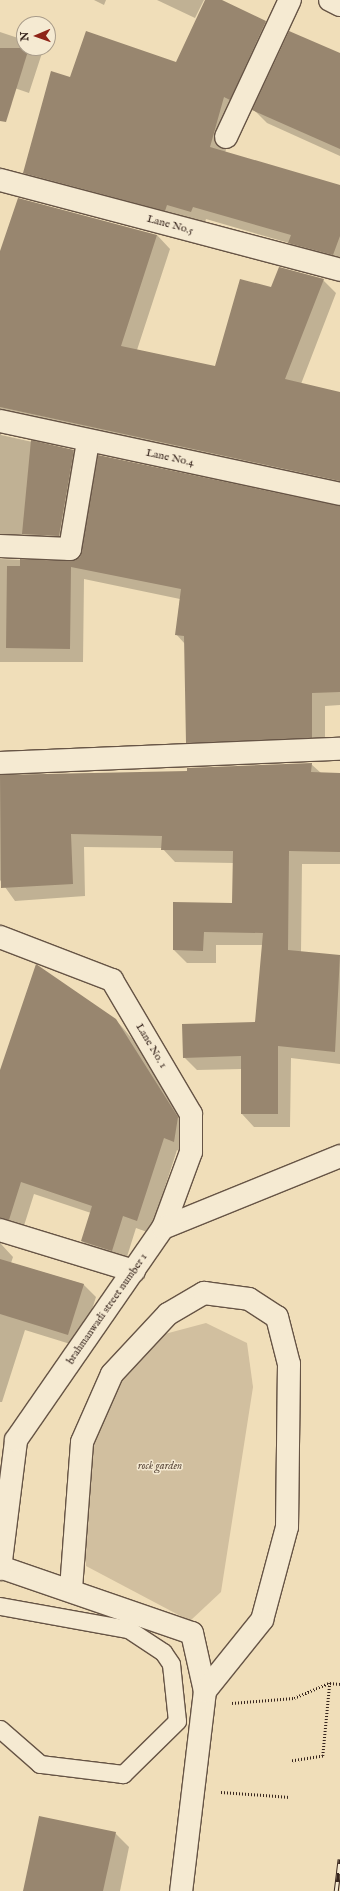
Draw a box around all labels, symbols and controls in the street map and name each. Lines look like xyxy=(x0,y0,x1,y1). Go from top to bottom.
north arrow xyxy=(16,16,56,56)
text: N xyxy=(18,31,32,41)
street label: Lane No.5 xyxy=(145,212,195,238)
street label: Lane No.4 xyxy=(145,446,195,470)
street label: Lane No. 1 xyxy=(132,1021,170,1071)
street label: brahmanwadi street number 1 xyxy=(64,1251,150,1367)
park label: rock garden xyxy=(138,1459,182,1473)

